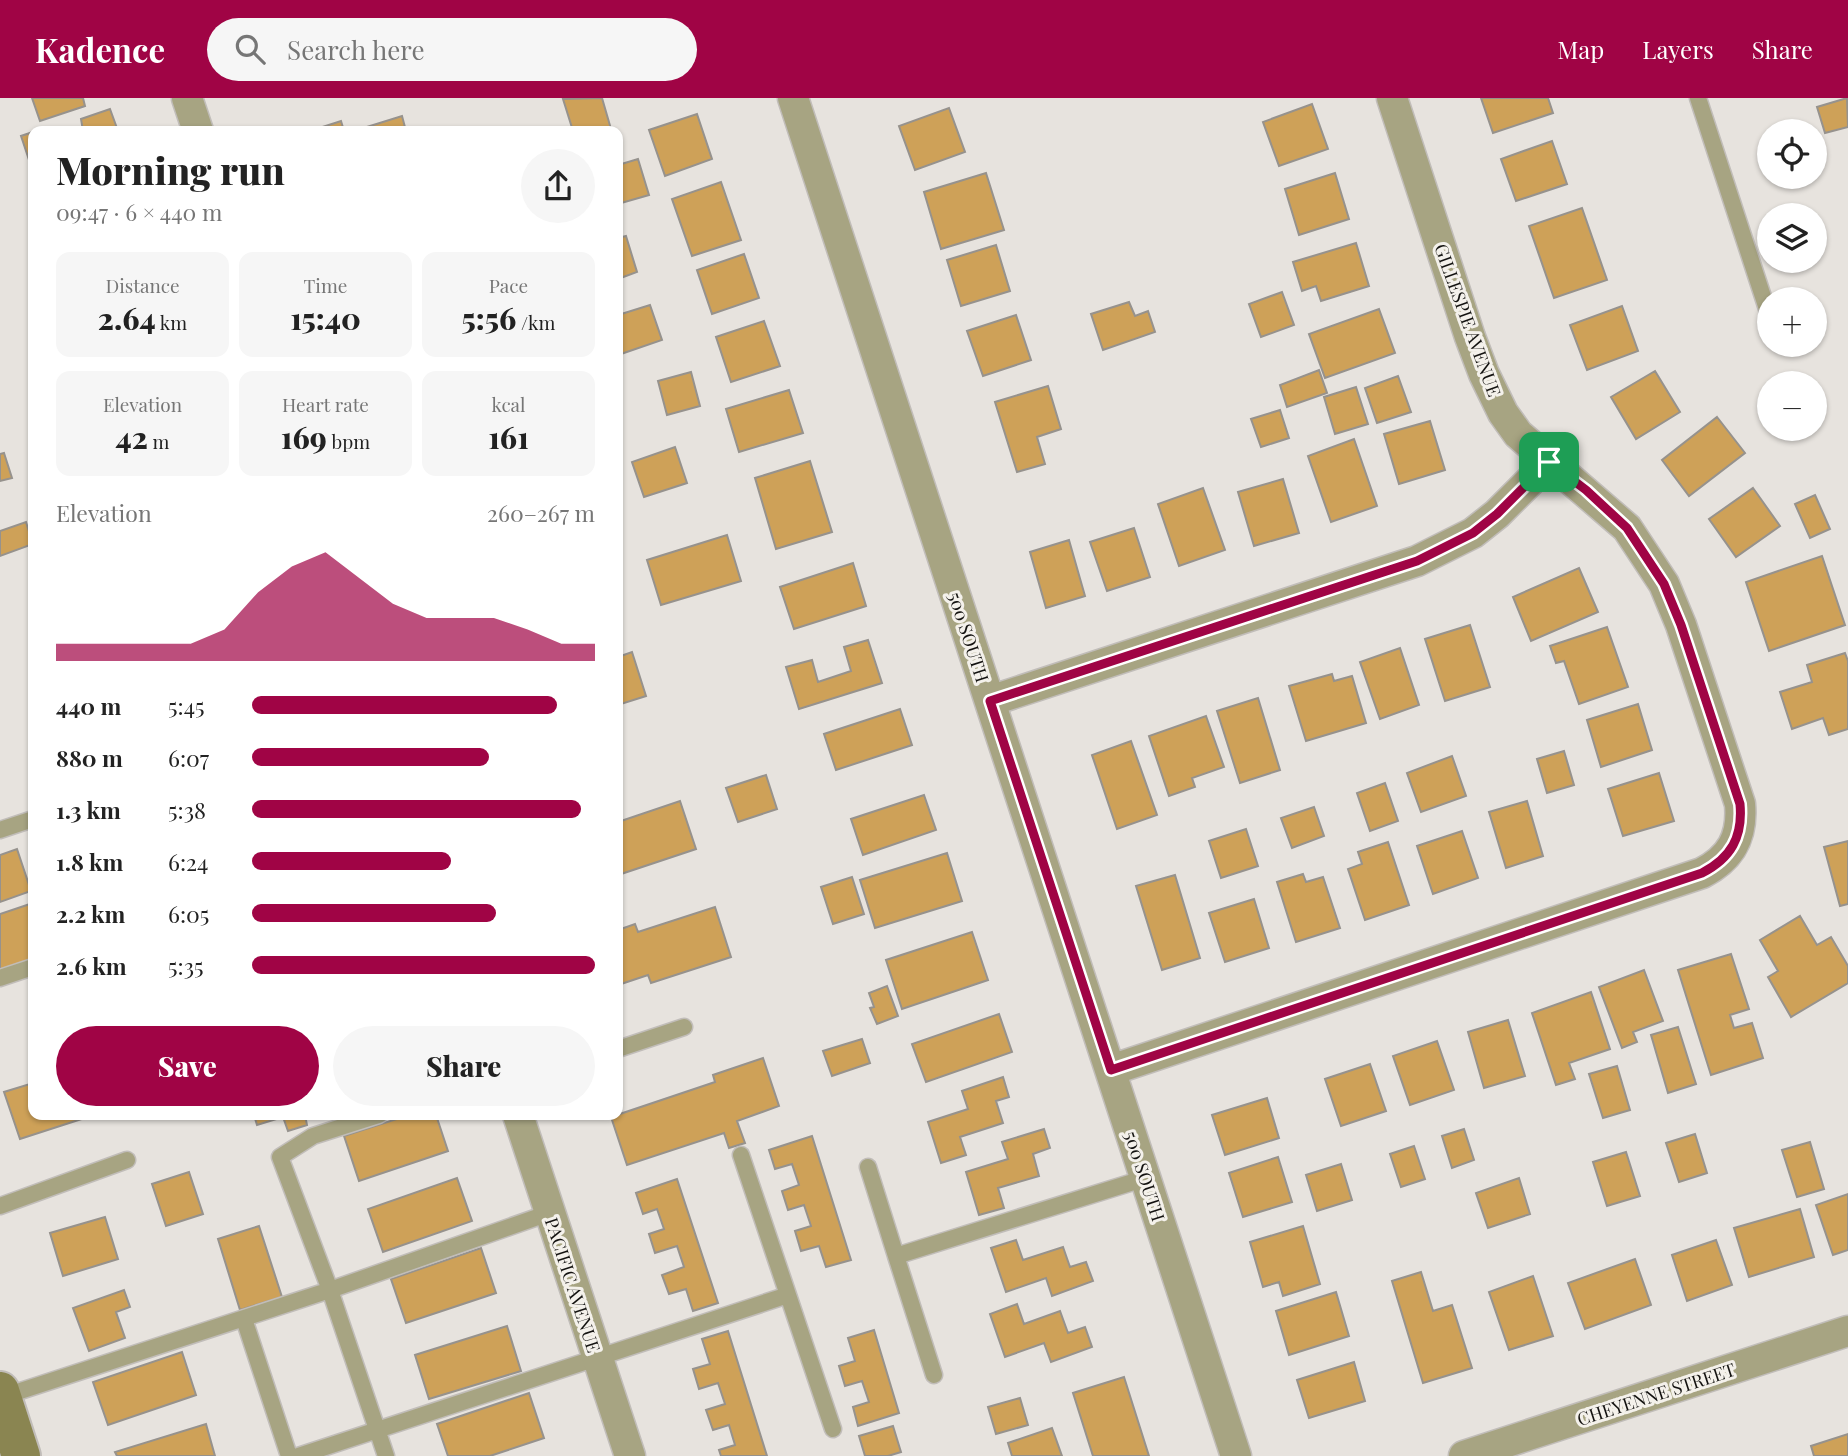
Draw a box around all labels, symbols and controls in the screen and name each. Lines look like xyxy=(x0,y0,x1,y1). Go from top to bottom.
search box xyxy=(207,18,697,81)
text: Kadence xyxy=(35,27,165,71)
icon: search xyxy=(231,30,269,68)
text: Search here xyxy=(287,32,425,67)
text: Map xyxy=(1558,33,1604,65)
text: Layers xyxy=(1642,33,1714,65)
text: Share xyxy=(1752,33,1813,65)
map controls xyxy=(1757,119,1827,441)
button: locate xyxy=(1757,119,1827,189)
text: Morning run xyxy=(56,144,285,195)
button: share xyxy=(521,149,595,223)
text: 09:47 · 6 × 440 m xyxy=(56,196,223,227)
button: layers xyxy=(1757,203,1827,273)
street label: GILLESPIE AVENUE xyxy=(1429,240,1507,400)
text: Distance xyxy=(105,272,180,298)
text: Time xyxy=(304,272,347,298)
text: Pace xyxy=(489,272,528,298)
button: + xyxy=(1757,287,1827,357)
text: 2.64 xyxy=(98,298,156,338)
text: 15:40 xyxy=(290,298,361,338)
text: 5:56 xyxy=(462,298,516,338)
text: km xyxy=(156,309,187,335)
text: /km xyxy=(516,309,555,335)
button: − xyxy=(1757,371,1827,441)
text: Elevation xyxy=(103,391,182,417)
text: Heart rate xyxy=(282,391,369,417)
text: kcal xyxy=(491,391,526,417)
text: 42 xyxy=(116,417,148,457)
text: 169 xyxy=(281,417,327,457)
text: 161 xyxy=(488,417,529,457)
text: m xyxy=(148,428,169,454)
text: bpm xyxy=(327,428,370,454)
pin xyxy=(1519,432,1579,492)
icon: arrive xyxy=(1530,443,1568,481)
text: Elevation xyxy=(56,497,152,528)
text: 260–267 m xyxy=(487,497,595,528)
street label: 500 SOUTH xyxy=(943,589,995,685)
text: 440 m xyxy=(56,690,121,721)
text: 5:45 xyxy=(168,690,205,721)
text: 880 m xyxy=(56,742,123,773)
text: 6:07 xyxy=(168,742,209,773)
text: 1.3 km xyxy=(56,794,121,825)
text: 5:38 xyxy=(168,794,206,825)
text: 1.8 km xyxy=(56,846,123,877)
text: 6:24 xyxy=(168,846,208,877)
text: 2.2 km xyxy=(56,898,125,929)
text: 6:05 xyxy=(168,898,209,929)
text: 2.6 km xyxy=(56,950,127,981)
text: 5:35 xyxy=(168,950,204,981)
button: Save xyxy=(56,1026,319,1106)
button: Share xyxy=(333,1026,595,1106)
street label: 500 SOUTH xyxy=(1119,1128,1171,1224)
street label: PACIFIC AVENUE xyxy=(540,1214,606,1356)
street label: CHEYENNE STREET xyxy=(1574,1357,1738,1431)

